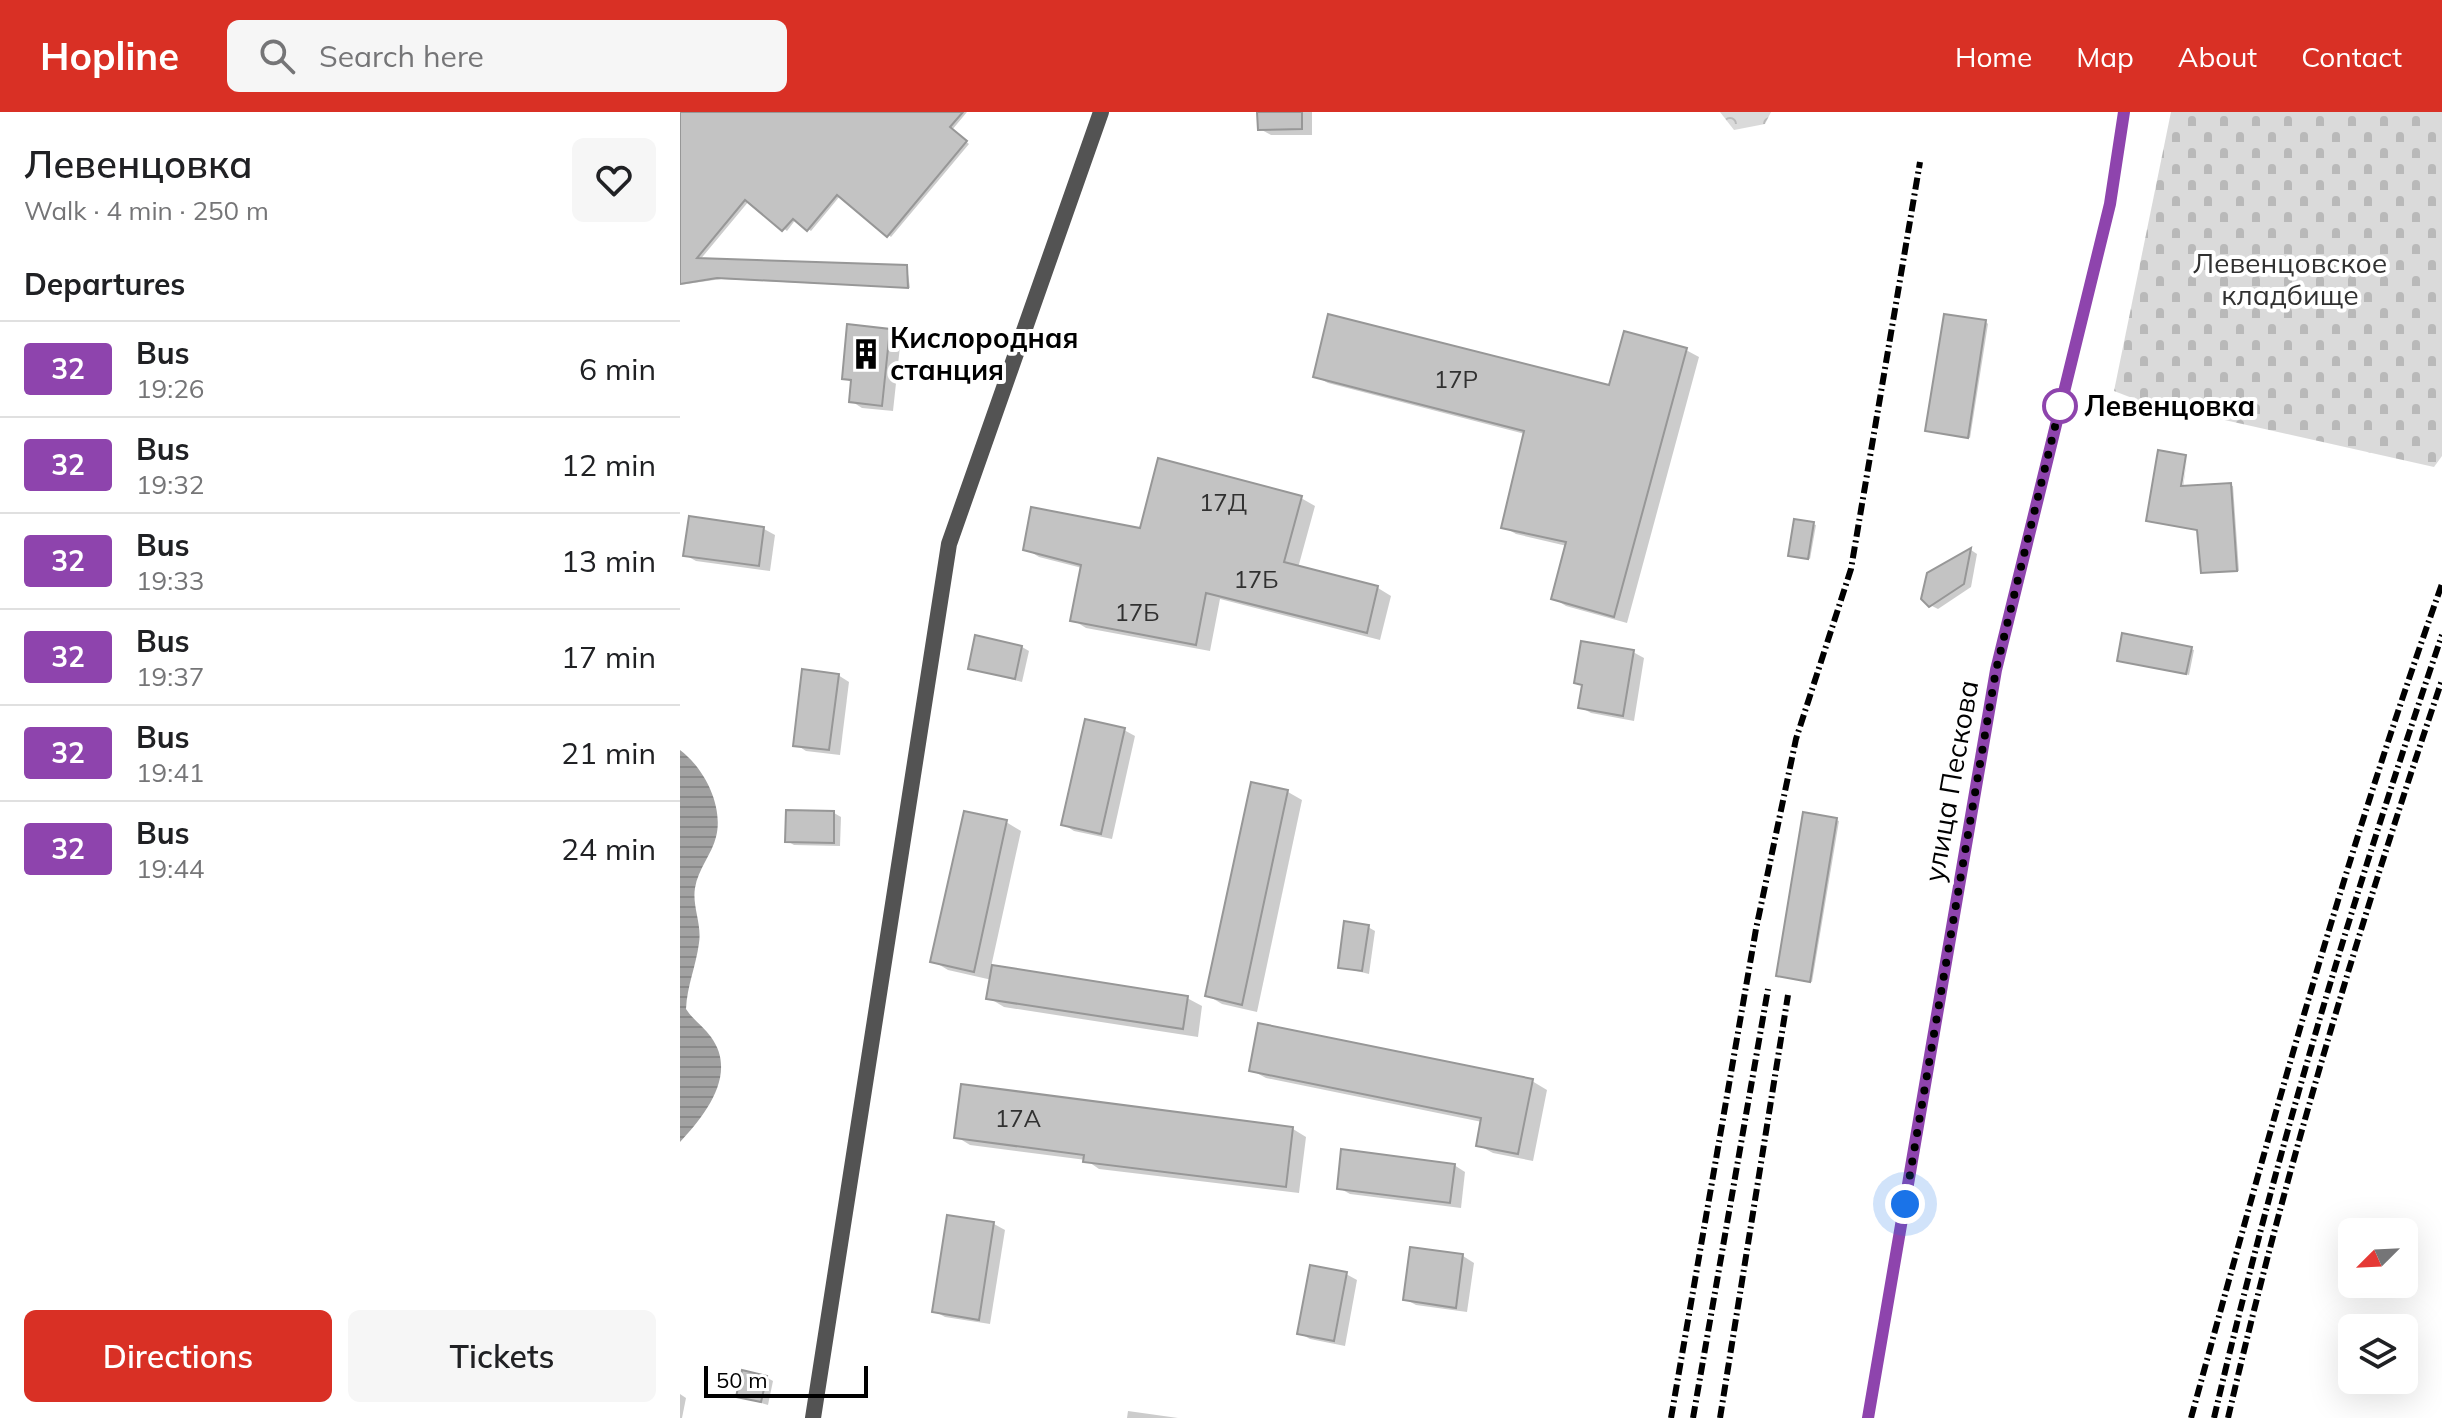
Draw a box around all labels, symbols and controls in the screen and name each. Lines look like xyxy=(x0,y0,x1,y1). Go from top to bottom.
search box xyxy=(227,20,787,92)
text: Hopline xyxy=(40,32,179,80)
icon: search xyxy=(255,34,299,78)
text: Search here xyxy=(319,37,484,75)
text: Home xyxy=(1955,39,2032,74)
text: Map xyxy=(2076,39,2134,74)
text: About xyxy=(2178,39,2257,74)
text: Contact xyxy=(2301,39,2402,74)
button: heart xyxy=(572,138,656,222)
text: Левенцовка xyxy=(24,140,253,188)
text: Walk · 4 min · 250 m xyxy=(24,194,269,227)
park label: Левенцовское кладбище xyxy=(2193,245,2387,312)
text: Departures xyxy=(24,265,185,303)
place label: Кислородная станция xyxy=(890,320,1079,387)
text: Bus xyxy=(136,334,190,372)
building icon: Кислородная станция xyxy=(849,337,883,371)
text: 6 min xyxy=(579,350,656,388)
text: 32 xyxy=(51,351,85,386)
house number: 17Р xyxy=(1434,364,1478,394)
text: 19:26 xyxy=(136,372,204,405)
place label: Левенцовка xyxy=(2084,388,2255,423)
marker: Левенцовка xyxy=(2043,389,2077,423)
text: Bus xyxy=(136,430,190,468)
text: 12 min xyxy=(561,446,656,484)
text: 32 xyxy=(51,447,85,482)
text: 19:32 xyxy=(136,468,204,501)
house number: 17Д xyxy=(1199,487,1247,517)
text: Bus xyxy=(136,526,190,564)
text: 13 min xyxy=(561,542,656,580)
text: 32 xyxy=(51,543,85,578)
text: 19:33 xyxy=(136,564,204,597)
house number: 17Б xyxy=(1233,564,1279,594)
house number: 17Б xyxy=(1114,597,1160,627)
text: Bus xyxy=(136,622,190,660)
text: 17 min xyxy=(561,638,656,676)
text: 32 xyxy=(51,639,85,674)
text: 19:37 xyxy=(136,660,204,693)
street label: улица Пескова xyxy=(1916,677,1985,884)
text: Bus xyxy=(136,718,190,756)
text: 21 min xyxy=(561,734,656,772)
text: 32 xyxy=(51,735,85,770)
text: 19:41 xyxy=(136,756,204,789)
text: Bus xyxy=(136,814,190,852)
text: 24 min xyxy=(561,830,656,868)
text: 32 xyxy=(51,831,85,866)
text: 19:44 xyxy=(136,852,204,885)
house number: 17А xyxy=(995,1103,1042,1133)
your location xyxy=(1885,1184,1925,1224)
north arrow xyxy=(2338,1218,2418,1298)
map controls xyxy=(2338,1218,2418,1394)
button: Directions xyxy=(24,1310,332,1402)
button: Tickets xyxy=(348,1310,656,1402)
button: layers xyxy=(2338,1314,2418,1394)
scale bar xyxy=(704,1362,868,1398)
text: 50 m xyxy=(716,1366,767,1394)

